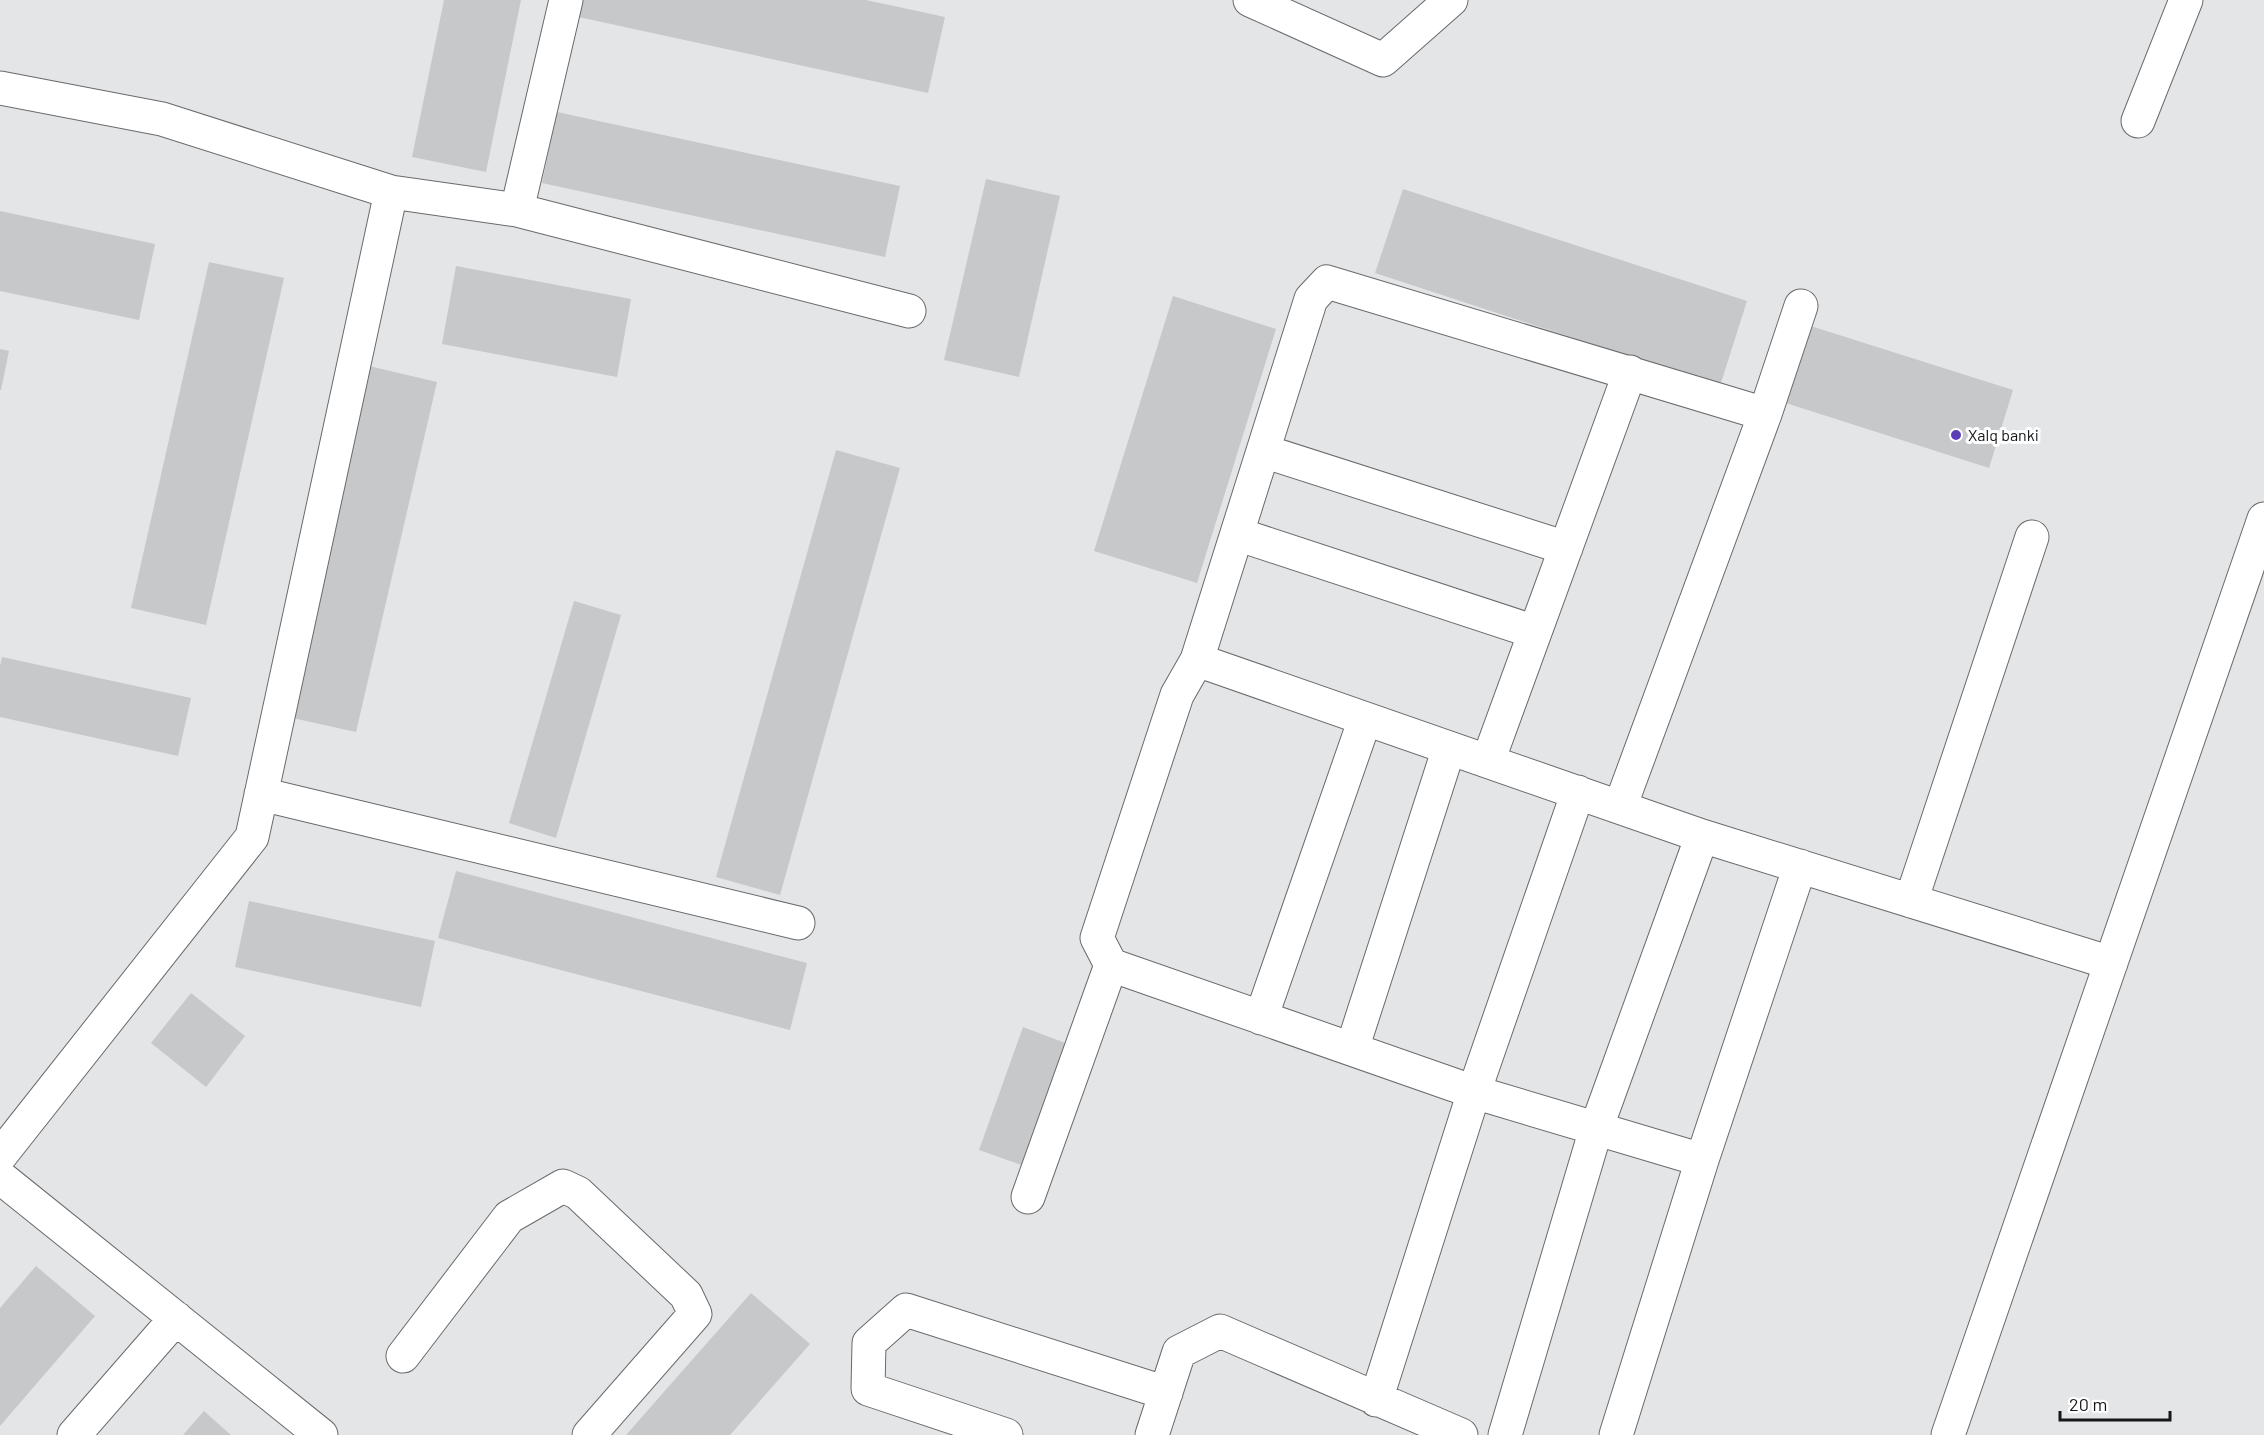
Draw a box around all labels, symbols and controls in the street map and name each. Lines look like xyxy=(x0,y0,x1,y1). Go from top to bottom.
place label: Xalq banki xyxy=(1968,425,2039,444)
marker: Xalq banki xyxy=(1949,428,1963,442)
scale bar xyxy=(2060,1384,2170,1422)
text: 20 m xyxy=(2069,1393,2107,1415)

